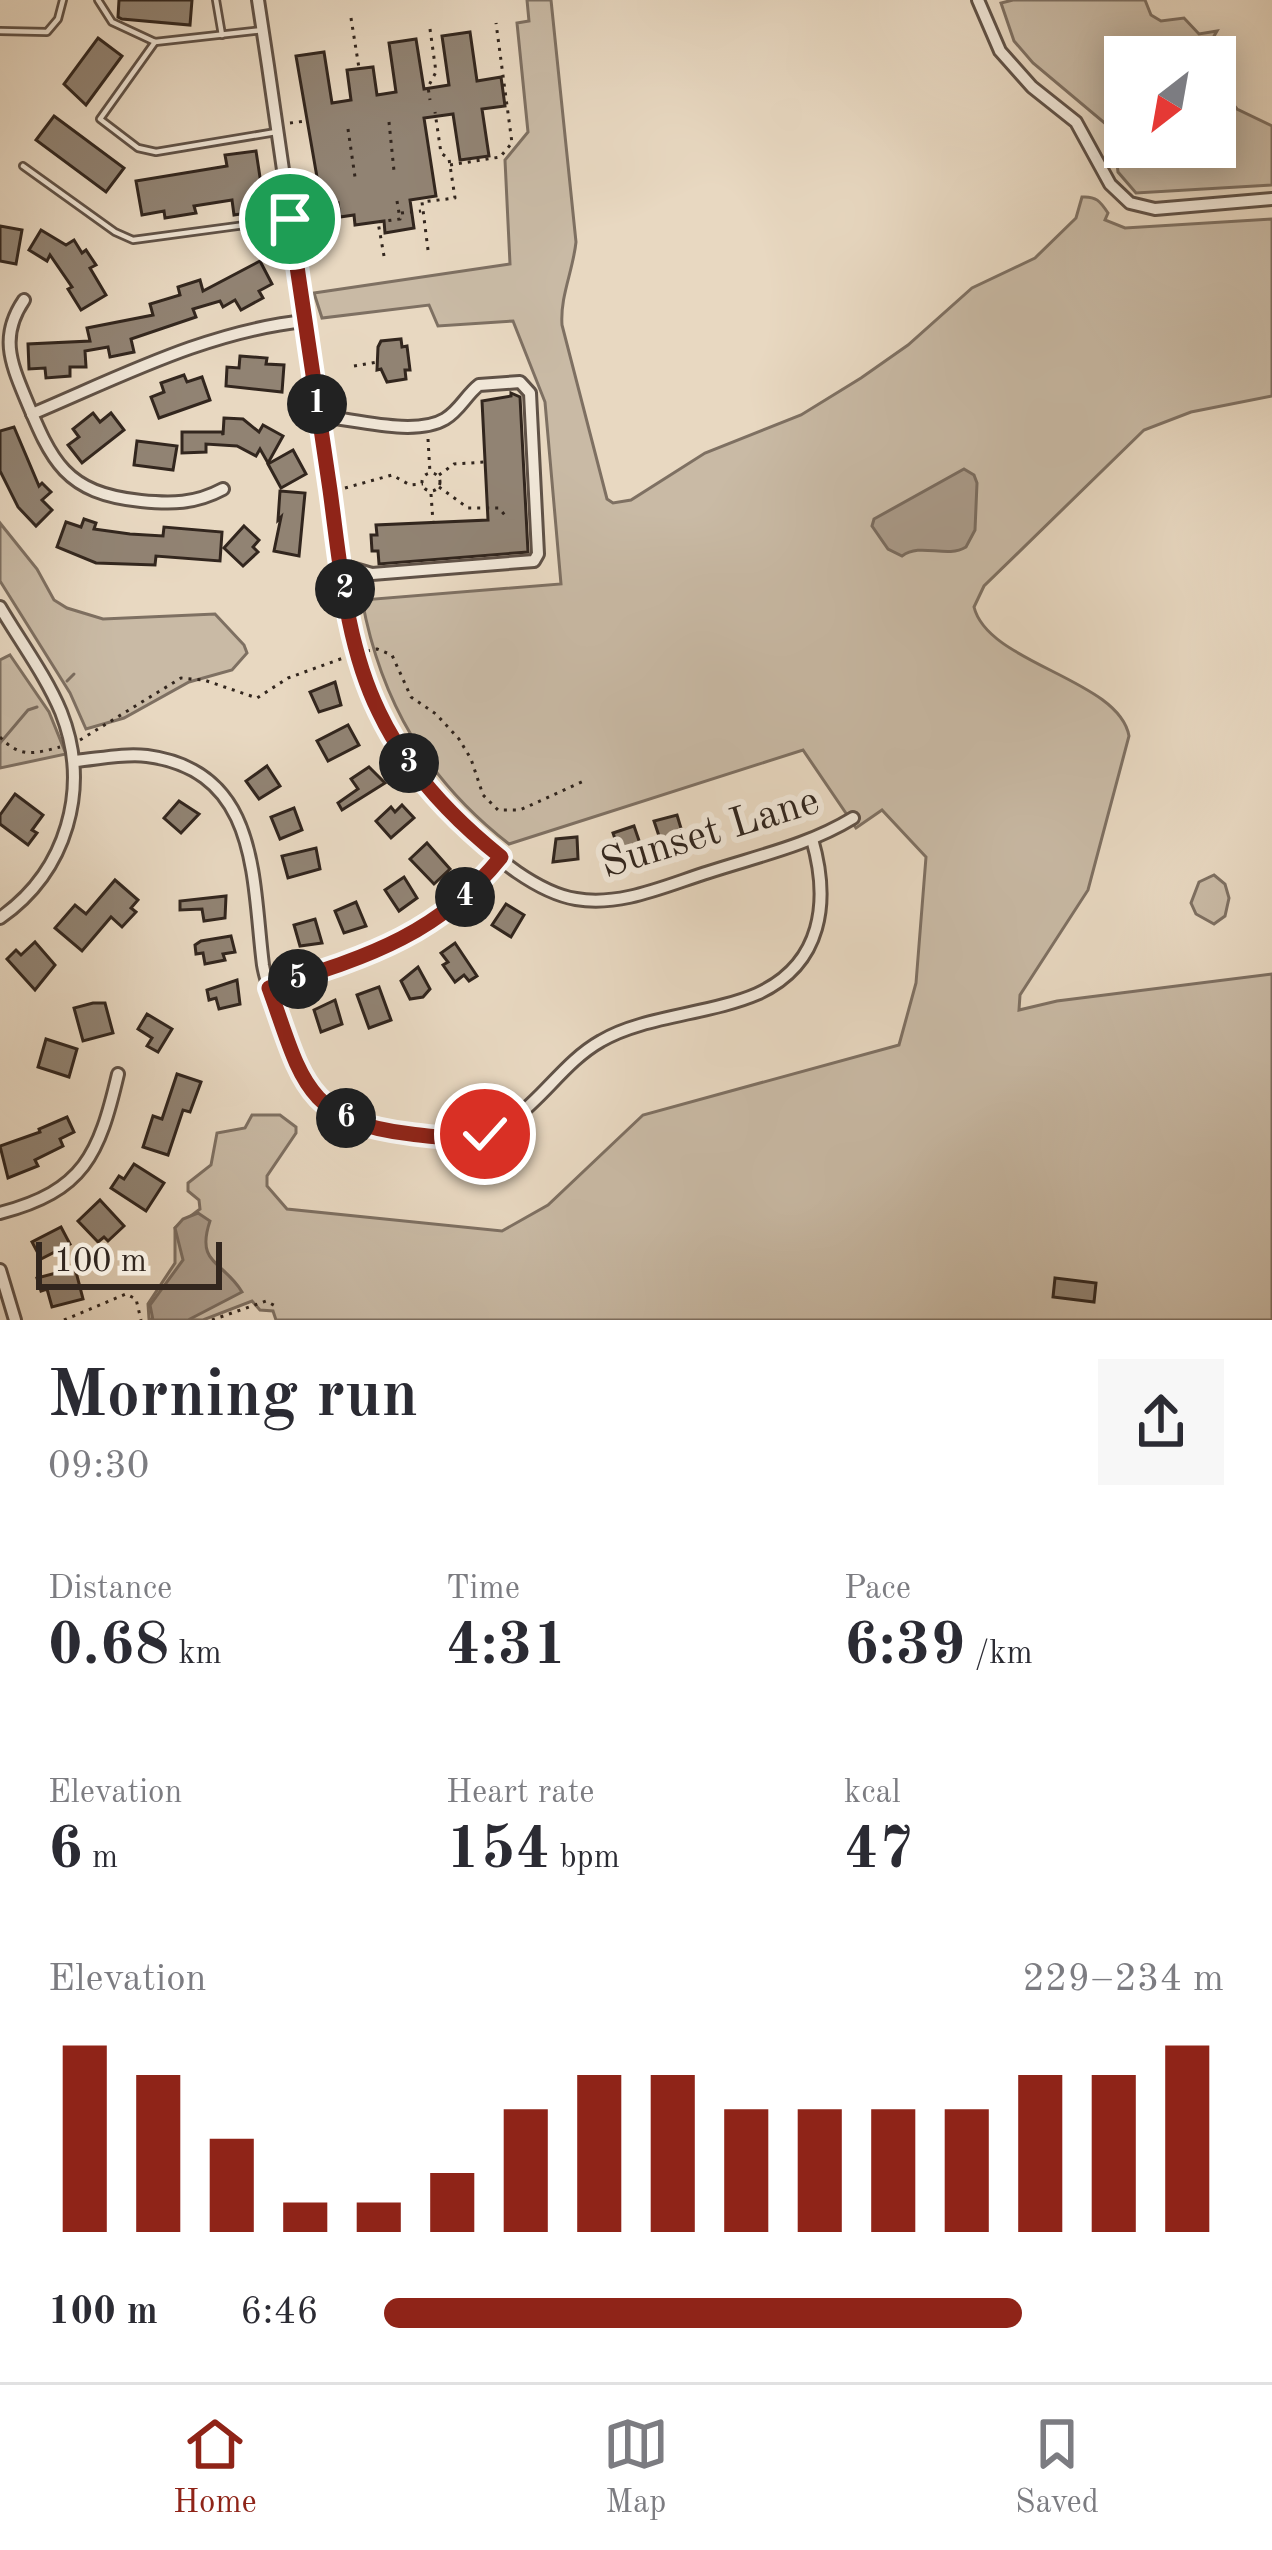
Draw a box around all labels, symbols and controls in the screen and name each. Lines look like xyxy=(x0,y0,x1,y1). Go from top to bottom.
north arrow xyxy=(1104,36,1236,168)
map controls xyxy=(1104,36,1236,168)
pin xyxy=(239,168,341,270)
icon: arrive xyxy=(257,186,323,252)
pin: 1 xyxy=(287,374,347,434)
text: 1 xyxy=(307,387,327,420)
pin: 2 xyxy=(315,559,375,619)
text: 2 xyxy=(335,572,355,605)
pin: 3 xyxy=(379,733,439,793)
text: 3 xyxy=(399,746,419,779)
street label: Sunset Lane xyxy=(596,781,824,887)
pin: 4 xyxy=(435,867,495,927)
text: 4 xyxy=(455,880,475,913)
pin: 5 xyxy=(268,949,328,1009)
text: 5 xyxy=(288,962,308,995)
pin xyxy=(434,1083,536,1185)
pin: 6 xyxy=(316,1088,376,1148)
text: 6 xyxy=(336,1101,356,1134)
icon: check xyxy=(452,1101,518,1167)
scale bar xyxy=(36,1236,222,1289)
text: 100 m xyxy=(54,1246,147,1279)
button: share xyxy=(1098,1359,1224,1485)
text: Morning run xyxy=(48,1365,418,1431)
text: 09:30 xyxy=(48,1447,149,1486)
text: Distance xyxy=(48,1573,172,1606)
text: Time xyxy=(446,1573,520,1606)
text: Pace xyxy=(844,1573,911,1606)
text: 0.68 xyxy=(48,1617,169,1677)
text: 4:31 xyxy=(446,1617,567,1677)
text: 6:39 xyxy=(844,1617,965,1677)
text: km xyxy=(169,1638,222,1671)
text: /km xyxy=(965,1638,1033,1671)
text: Elevation xyxy=(48,1777,182,1810)
text: Heart rate xyxy=(446,1777,594,1810)
text: kcal xyxy=(844,1777,901,1810)
text: 6 xyxy=(48,1821,83,1881)
text: 154 xyxy=(446,1821,550,1881)
text: 47 xyxy=(844,1821,914,1881)
text: m xyxy=(83,1842,118,1875)
text: bpm xyxy=(550,1842,620,1875)
text: Elevation xyxy=(48,1960,207,1999)
text: 229–234 m xyxy=(1022,1960,1224,1999)
text: 100 m xyxy=(48,2293,158,2332)
text: 6:46 xyxy=(240,2293,319,2332)
tab: Home xyxy=(173,2411,257,2524)
tab: Map xyxy=(603,2411,669,2524)
tab: Saved xyxy=(1015,2411,1099,2524)

